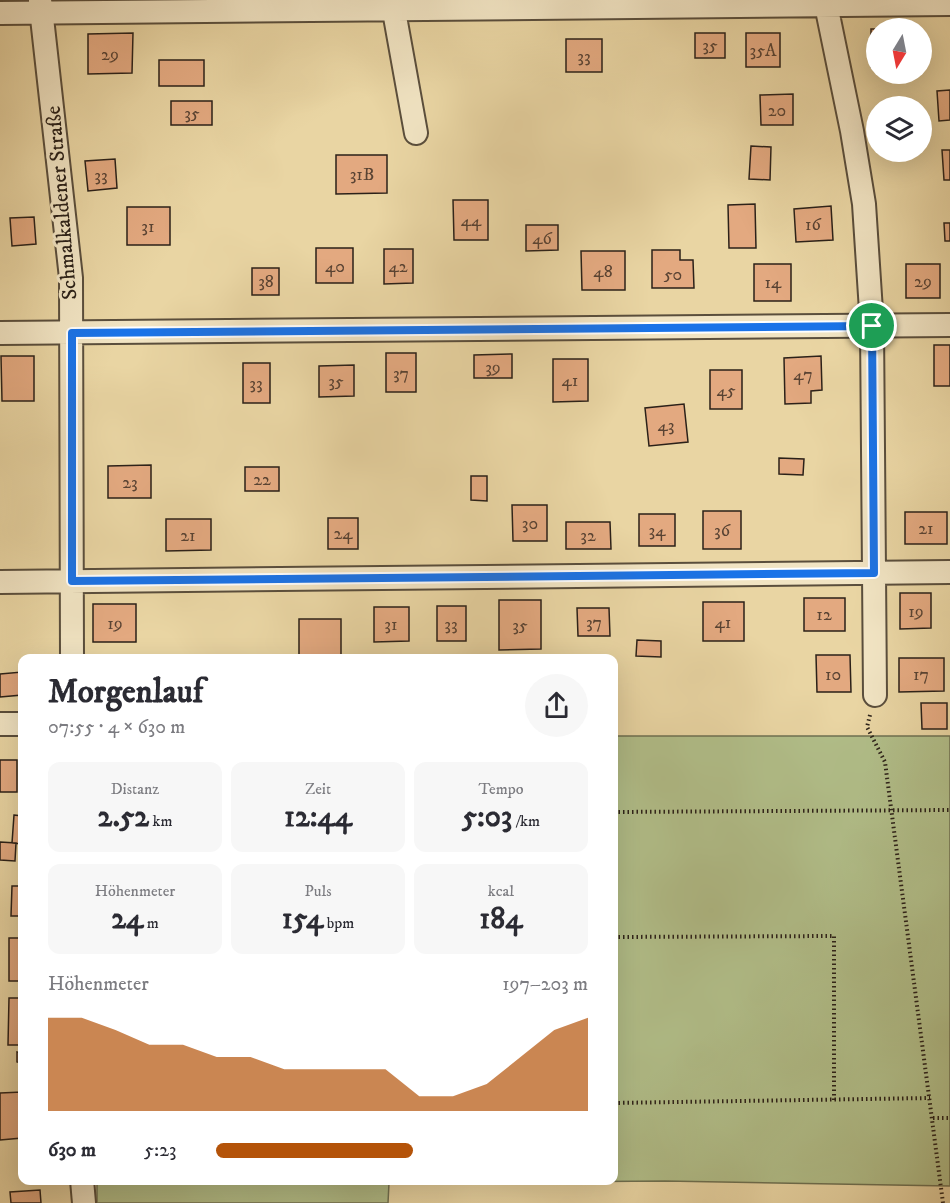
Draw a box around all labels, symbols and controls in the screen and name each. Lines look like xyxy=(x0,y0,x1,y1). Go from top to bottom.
north arrow xyxy=(866,18,932,84)
map controls xyxy=(866,18,932,162)
house number: 35 xyxy=(702,35,718,57)
house number: 35A xyxy=(749,40,777,62)
house number: 29 xyxy=(101,44,119,66)
house number: 33 xyxy=(577,46,591,68)
button: layers xyxy=(866,96,932,162)
house number: 20 xyxy=(768,100,786,122)
house number: 35 xyxy=(184,103,200,125)
street label: Schmalkaldener Straße xyxy=(41,105,83,301)
house number: 31B xyxy=(350,164,374,186)
house number: 33 xyxy=(94,165,108,187)
house number: 44 xyxy=(461,210,482,232)
house number: 16 xyxy=(805,214,822,236)
house number: 31 xyxy=(141,216,155,238)
house number: 46 xyxy=(532,228,552,250)
house number: 40 xyxy=(325,256,345,278)
house number: 42 xyxy=(388,256,408,278)
house number: 48 xyxy=(593,261,613,283)
house number: 50 xyxy=(664,264,682,286)
house number: 38 xyxy=(258,271,274,293)
house number: 29 xyxy=(914,271,932,293)
house number: 14 xyxy=(765,272,782,294)
pin xyxy=(846,300,897,351)
icon: arrive xyxy=(855,309,888,342)
house number: 39 xyxy=(485,357,501,379)
house number: 37 xyxy=(393,363,409,385)
house number: 47 xyxy=(793,364,813,386)
house number: 41 xyxy=(562,370,578,392)
house number: 35 xyxy=(328,371,344,393)
house number: 33 xyxy=(249,373,263,395)
house number: 45 xyxy=(716,380,736,402)
house number: 43 xyxy=(657,415,675,437)
house number: 22 xyxy=(253,469,271,491)
house number: 23 xyxy=(122,472,138,494)
house number: 30 xyxy=(522,513,538,535)
house number: 21 xyxy=(918,518,934,540)
house number: 34 xyxy=(648,520,666,542)
house number: 36 xyxy=(714,520,731,542)
house number: 24 xyxy=(333,523,353,545)
house number: 21 xyxy=(180,525,196,547)
house number: 32 xyxy=(580,525,596,547)
house number: 19 xyxy=(908,601,924,623)
house number: 12 xyxy=(816,604,832,626)
house number: 37 xyxy=(586,612,602,634)
house number: 41 xyxy=(715,612,731,634)
house number: 19 xyxy=(107,613,123,635)
house number: 31 xyxy=(384,614,398,636)
house number: 33 xyxy=(444,614,458,636)
house number: 35 xyxy=(512,615,528,637)
house number: 10 xyxy=(825,664,841,686)
house number: 17 xyxy=(913,664,929,686)
text: Morgenlauf xyxy=(48,672,203,713)
button: share xyxy=(525,674,588,737)
text: 07:55 · 4 × 630 m xyxy=(48,715,185,740)
text: Distanz xyxy=(111,779,159,799)
text: Zeit xyxy=(305,779,331,799)
text: Tempo xyxy=(479,779,523,799)
text: 2.52 xyxy=(98,799,149,836)
text: 12:44 xyxy=(284,799,352,836)
text: 5:03 xyxy=(462,799,512,836)
text: km xyxy=(149,811,172,831)
text: /km xyxy=(512,811,540,831)
text: Höhenmeter xyxy=(95,881,175,901)
text: Puls xyxy=(304,881,332,901)
text: kcal xyxy=(488,881,514,901)
text: 24 xyxy=(111,901,143,938)
text: 154 xyxy=(282,901,323,938)
text: 184 xyxy=(479,901,523,938)
text: m xyxy=(143,913,159,933)
text: bpm xyxy=(323,913,354,933)
text: Höhenmeter xyxy=(48,972,149,997)
text: 197–203 m xyxy=(502,972,588,997)
text: 630 m xyxy=(48,1138,96,1163)
text: 5:23 xyxy=(144,1138,176,1163)

